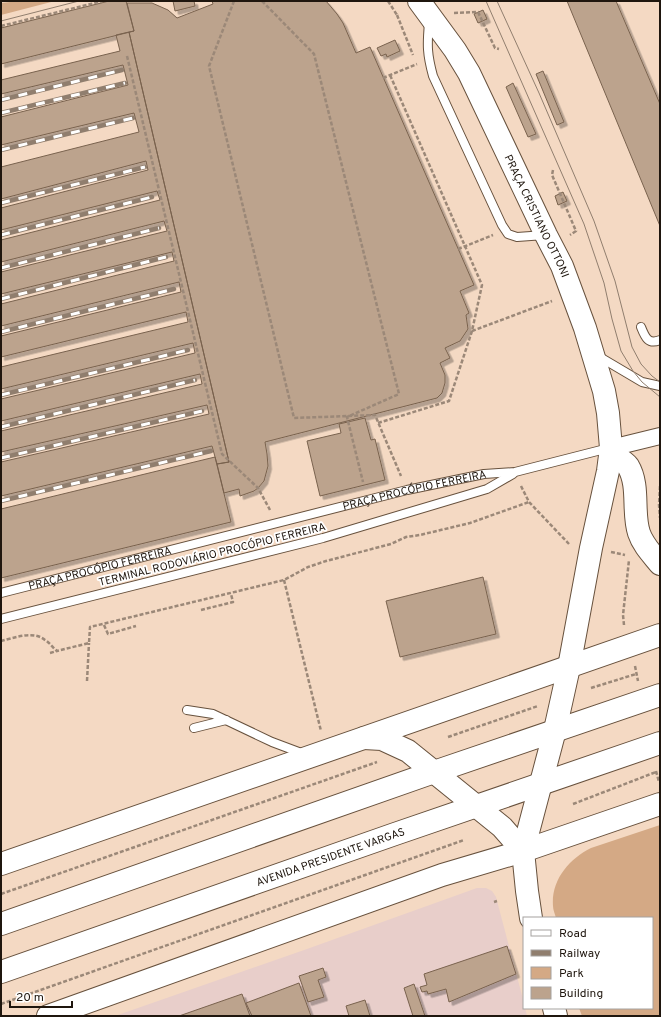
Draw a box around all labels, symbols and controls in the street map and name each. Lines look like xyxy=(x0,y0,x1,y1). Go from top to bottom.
street label: PRAÇA CRISTIANO OTTONI xyxy=(501,152,572,280)
street label: PRAÇA PROCÓPIO FERREIRA xyxy=(341,468,488,514)
street label: TERMINAL RODOVIÁRIO PROCÓPIO FERREIRA xyxy=(97,519,327,590)
street label: PRAÇA PROCÓPIO FERREIRA xyxy=(27,544,173,594)
street label: AVENIDA PRESIDENTE VARGAS xyxy=(255,825,407,890)
legend xyxy=(523,917,653,1009)
text: Road xyxy=(559,926,587,942)
text: Railway xyxy=(559,946,600,962)
text: Park xyxy=(559,966,584,982)
scale bar xyxy=(10,983,72,1009)
text: Building xyxy=(559,986,603,1002)
text: 20 m xyxy=(16,990,44,1006)

